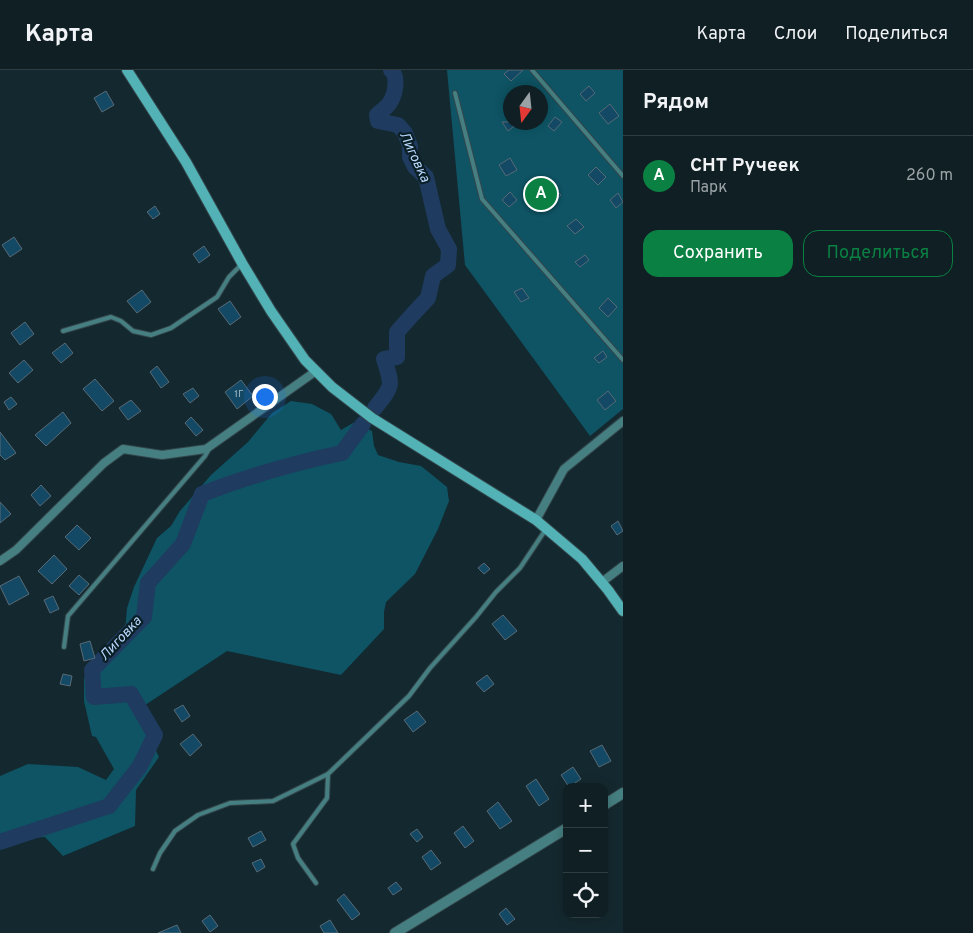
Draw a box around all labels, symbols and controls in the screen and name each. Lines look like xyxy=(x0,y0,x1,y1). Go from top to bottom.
text: Карта xyxy=(25,20,94,50)
text: Карта xyxy=(696,23,746,46)
text: Слои xyxy=(774,23,817,46)
text: Поделиться xyxy=(845,23,948,46)
north arrow xyxy=(503,85,548,130)
text: Рядом xyxy=(643,89,709,116)
water label: Лиговка xyxy=(395,129,433,186)
text: СНТ Ручеек xyxy=(690,154,800,178)
text: A xyxy=(653,166,665,186)
text: 260 m xyxy=(906,166,953,186)
pin: A xyxy=(525,175,557,213)
text: Парк xyxy=(690,178,727,198)
button: Сохранить xyxy=(643,230,793,277)
button: Поделиться xyxy=(803,230,953,277)
your location xyxy=(252,384,278,410)
house number: 1Г xyxy=(234,388,244,401)
water label: Лиговка xyxy=(96,613,146,665)
map controls xyxy=(563,783,608,918)
button: + xyxy=(563,783,608,828)
button: − xyxy=(563,828,608,873)
button: locate xyxy=(563,873,608,918)

